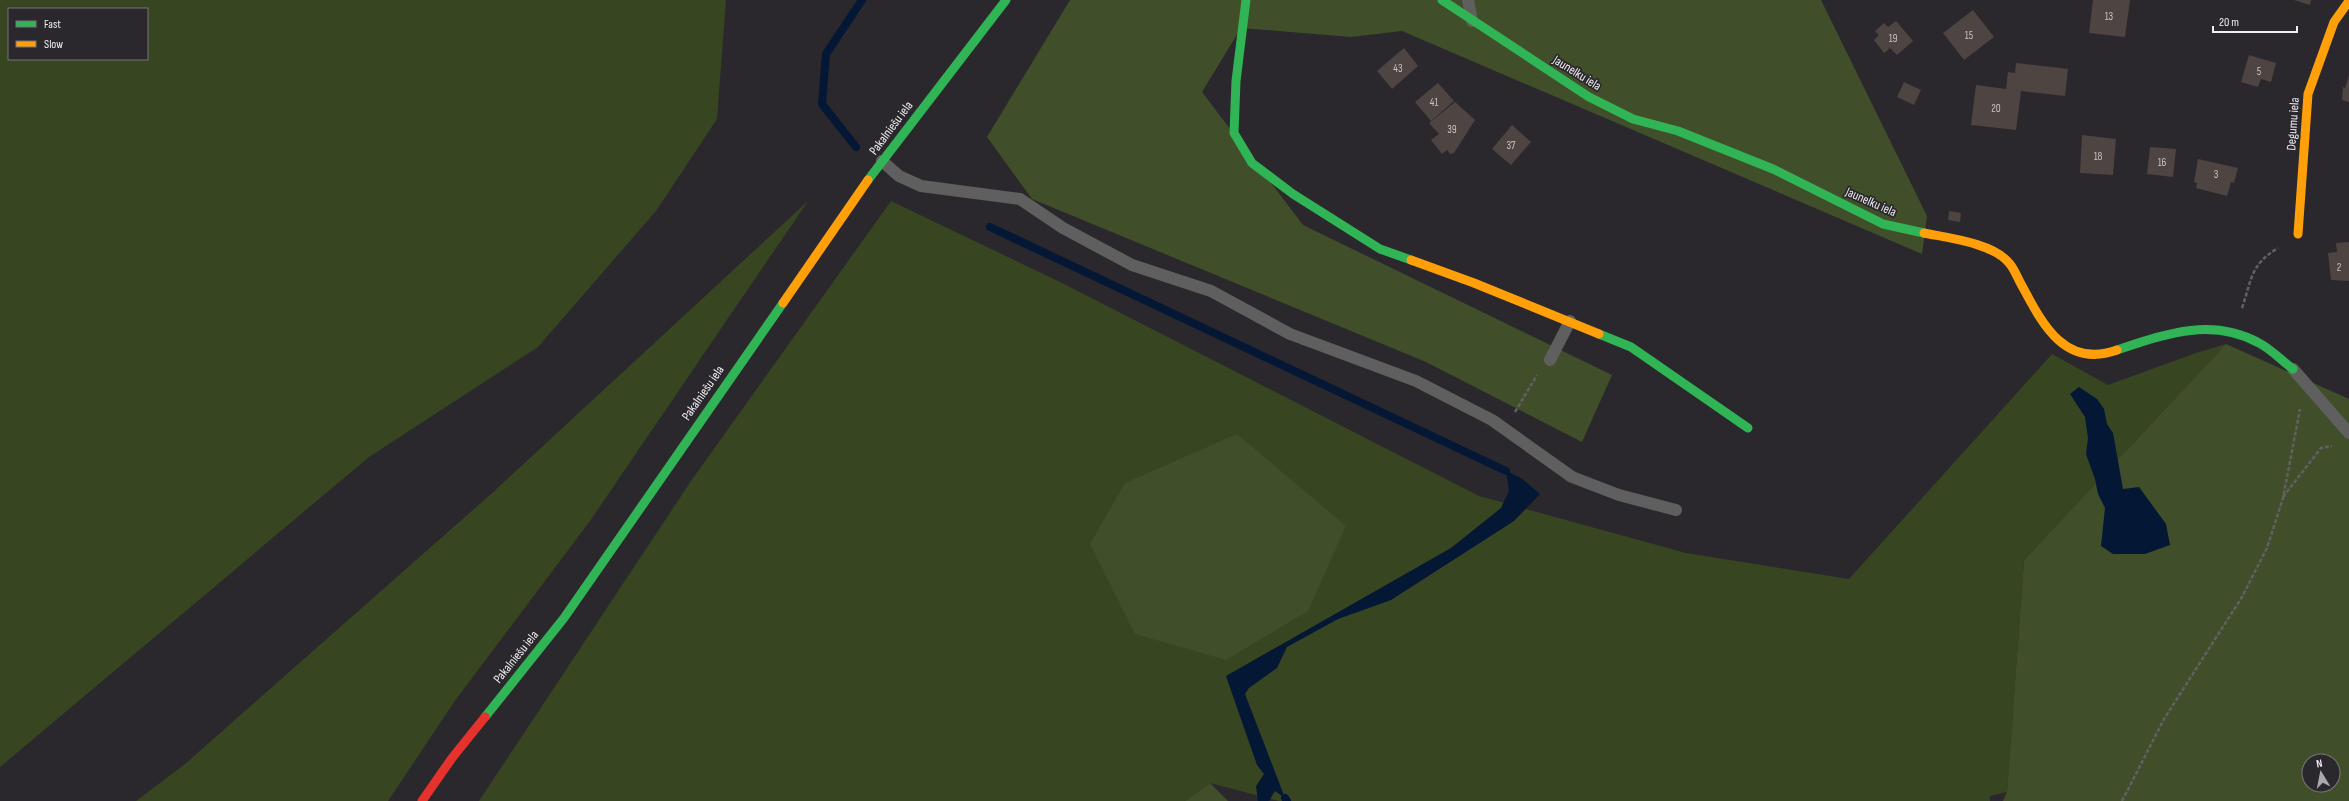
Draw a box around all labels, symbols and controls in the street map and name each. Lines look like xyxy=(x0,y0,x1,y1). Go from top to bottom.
legend xyxy=(8,8,148,60)
scale bar xyxy=(2213,8,2297,34)
house number: 13 xyxy=(2105,10,2114,23)
text: 20 m xyxy=(2219,15,2239,30)
text: Fast xyxy=(44,17,61,32)
house number: 15 xyxy=(1965,29,1973,42)
house number: 19 xyxy=(1889,32,1897,45)
text: Slow xyxy=(44,37,63,52)
street label: Jaunelku iela xyxy=(1549,51,1604,94)
house number: 43 xyxy=(1393,62,1403,75)
house number: 5 xyxy=(2257,65,2261,78)
house number: 41 xyxy=(1430,96,1438,109)
street label: Degumu iela xyxy=(2283,97,2303,151)
street label: Pakalniešu iela xyxy=(866,98,916,158)
house number: 20 xyxy=(1991,102,2001,115)
house number: 39 xyxy=(1447,123,1457,136)
house number: 37 xyxy=(1506,139,1516,152)
house number: 18 xyxy=(2094,150,2103,163)
house number: 16 xyxy=(2158,156,2167,169)
house number: 3 xyxy=(2214,168,2219,181)
street label: Jaunelku iela xyxy=(1842,183,1899,220)
house number: 2 xyxy=(2337,261,2342,274)
street label: Pakalniešu iela xyxy=(678,363,728,423)
street label: Pakalniešu iela xyxy=(490,627,542,687)
north arrow xyxy=(2301,753,2341,793)
text: N xyxy=(2315,757,2323,771)

